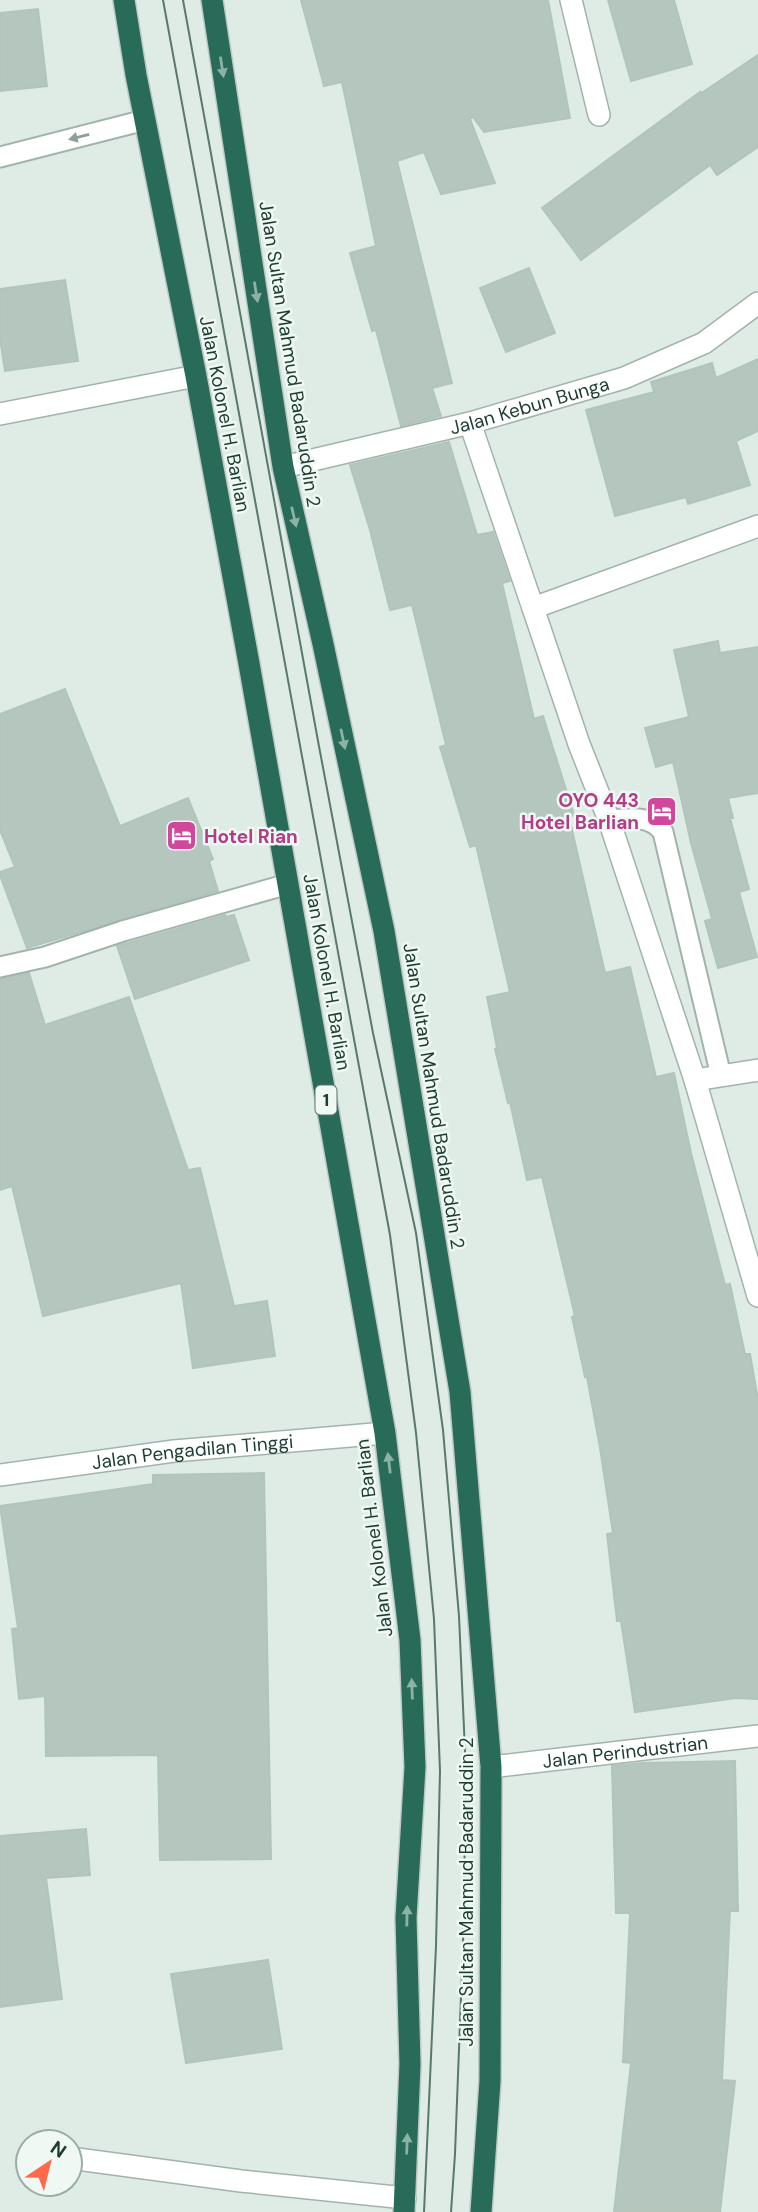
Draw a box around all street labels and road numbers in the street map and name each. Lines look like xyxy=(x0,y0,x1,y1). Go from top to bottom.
street label: Jalan Sultan Mahmud Badaruddin 2 xyxy=(253,199,327,509)
street label: Jalan Kolonel H. Barlian xyxy=(194,314,256,514)
street label: Jalan Kebun Bunga xyxy=(447,371,612,440)
street label: Jalan Kolonel H. Barlian xyxy=(297,872,357,1072)
street label: Jalan Sultan Mahmud Badaruddin 2 xyxy=(397,941,471,1251)
road number: 1 xyxy=(316,1086,336,1114)
street label: Jalan Pengadilan Tinggi xyxy=(90,1428,294,1475)
street label: Jalan Kolonel H. Barlian xyxy=(349,1438,399,1638)
street label: Jalan Perindustrian xyxy=(541,1729,709,1773)
street label: Jalan Sultan Mahmud Badaruddin 2 xyxy=(454,1737,479,2047)

